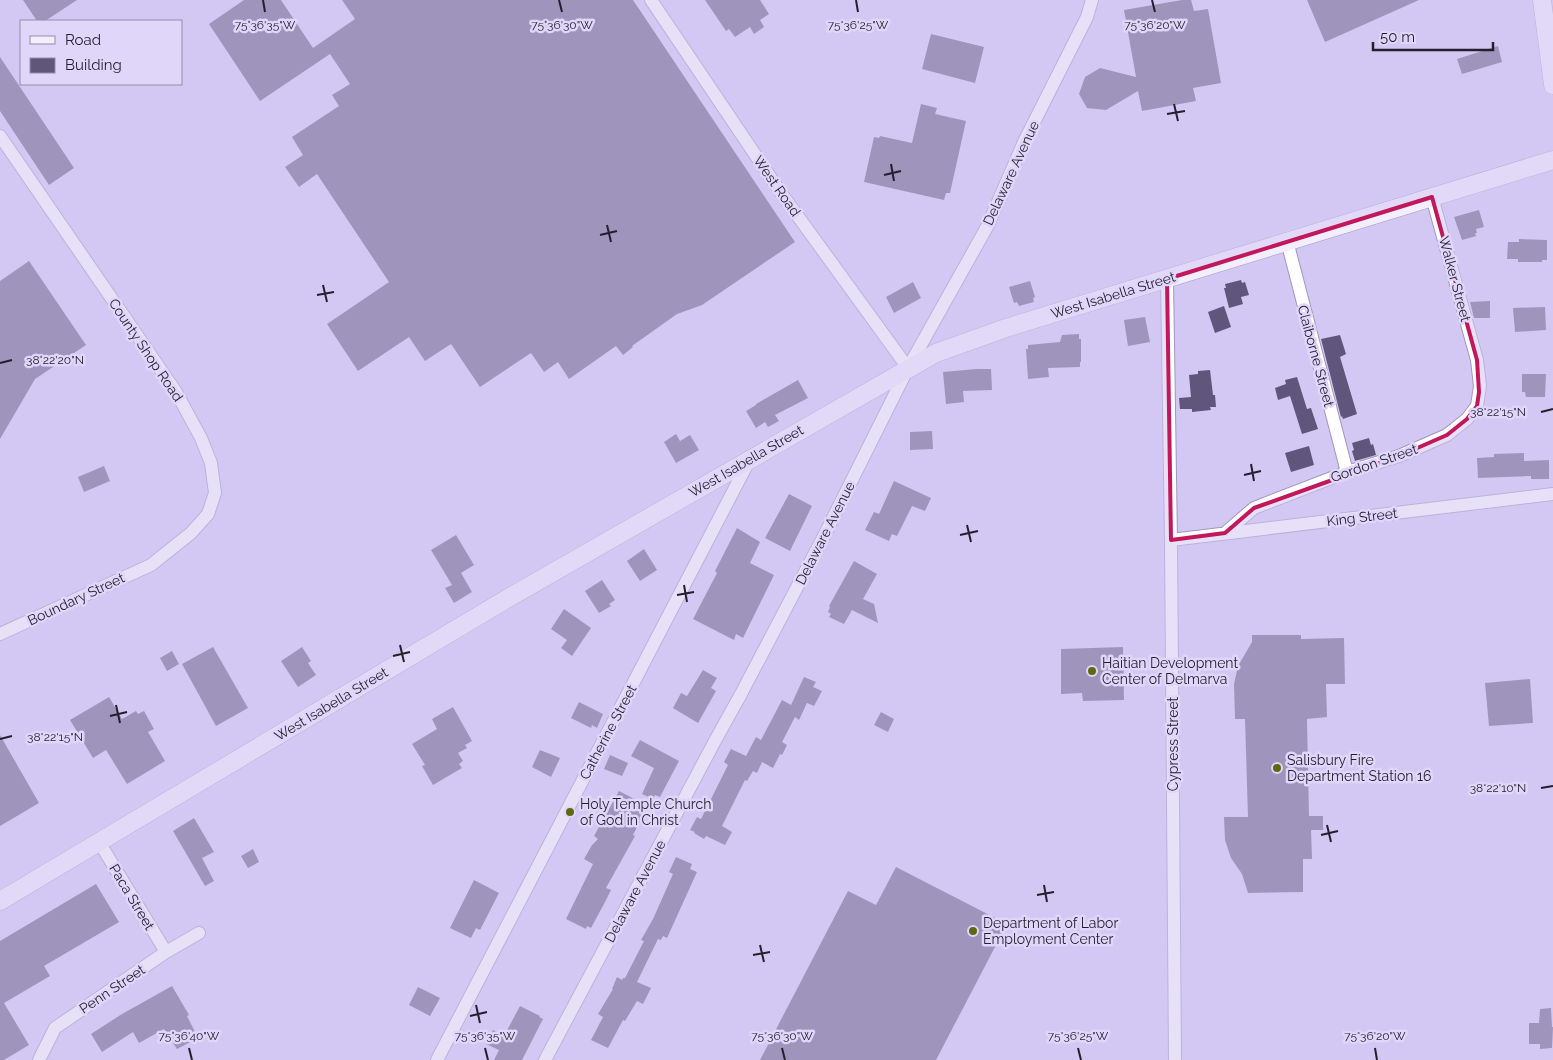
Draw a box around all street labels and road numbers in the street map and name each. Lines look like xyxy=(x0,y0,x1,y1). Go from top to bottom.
street label: Delaware Avenue xyxy=(980,118,1042,228)
street label: West Road xyxy=(750,153,804,219)
street label: Walker Street xyxy=(1436,235,1474,324)
street label: West Isabella Street xyxy=(1049,268,1177,322)
street label: County Shop Road xyxy=(106,296,186,404)
street label: Claiborne Street xyxy=(1295,303,1337,409)
street label: West Isabella Street xyxy=(686,422,806,500)
street label: Gordon Street xyxy=(1329,441,1420,485)
street label: Delaware Avenue xyxy=(792,479,858,587)
street label: King Street xyxy=(1326,505,1399,529)
street label: Boundary Street xyxy=(25,569,127,628)
street label: West Isabella Street xyxy=(271,664,391,744)
street label: Catherine Street xyxy=(576,682,640,782)
street label: Cypress Street xyxy=(1165,696,1181,791)
street label: Delaware Avenue xyxy=(601,837,669,945)
street label: Paca Street xyxy=(106,861,158,933)
street label: Penn Street xyxy=(76,961,148,1017)

